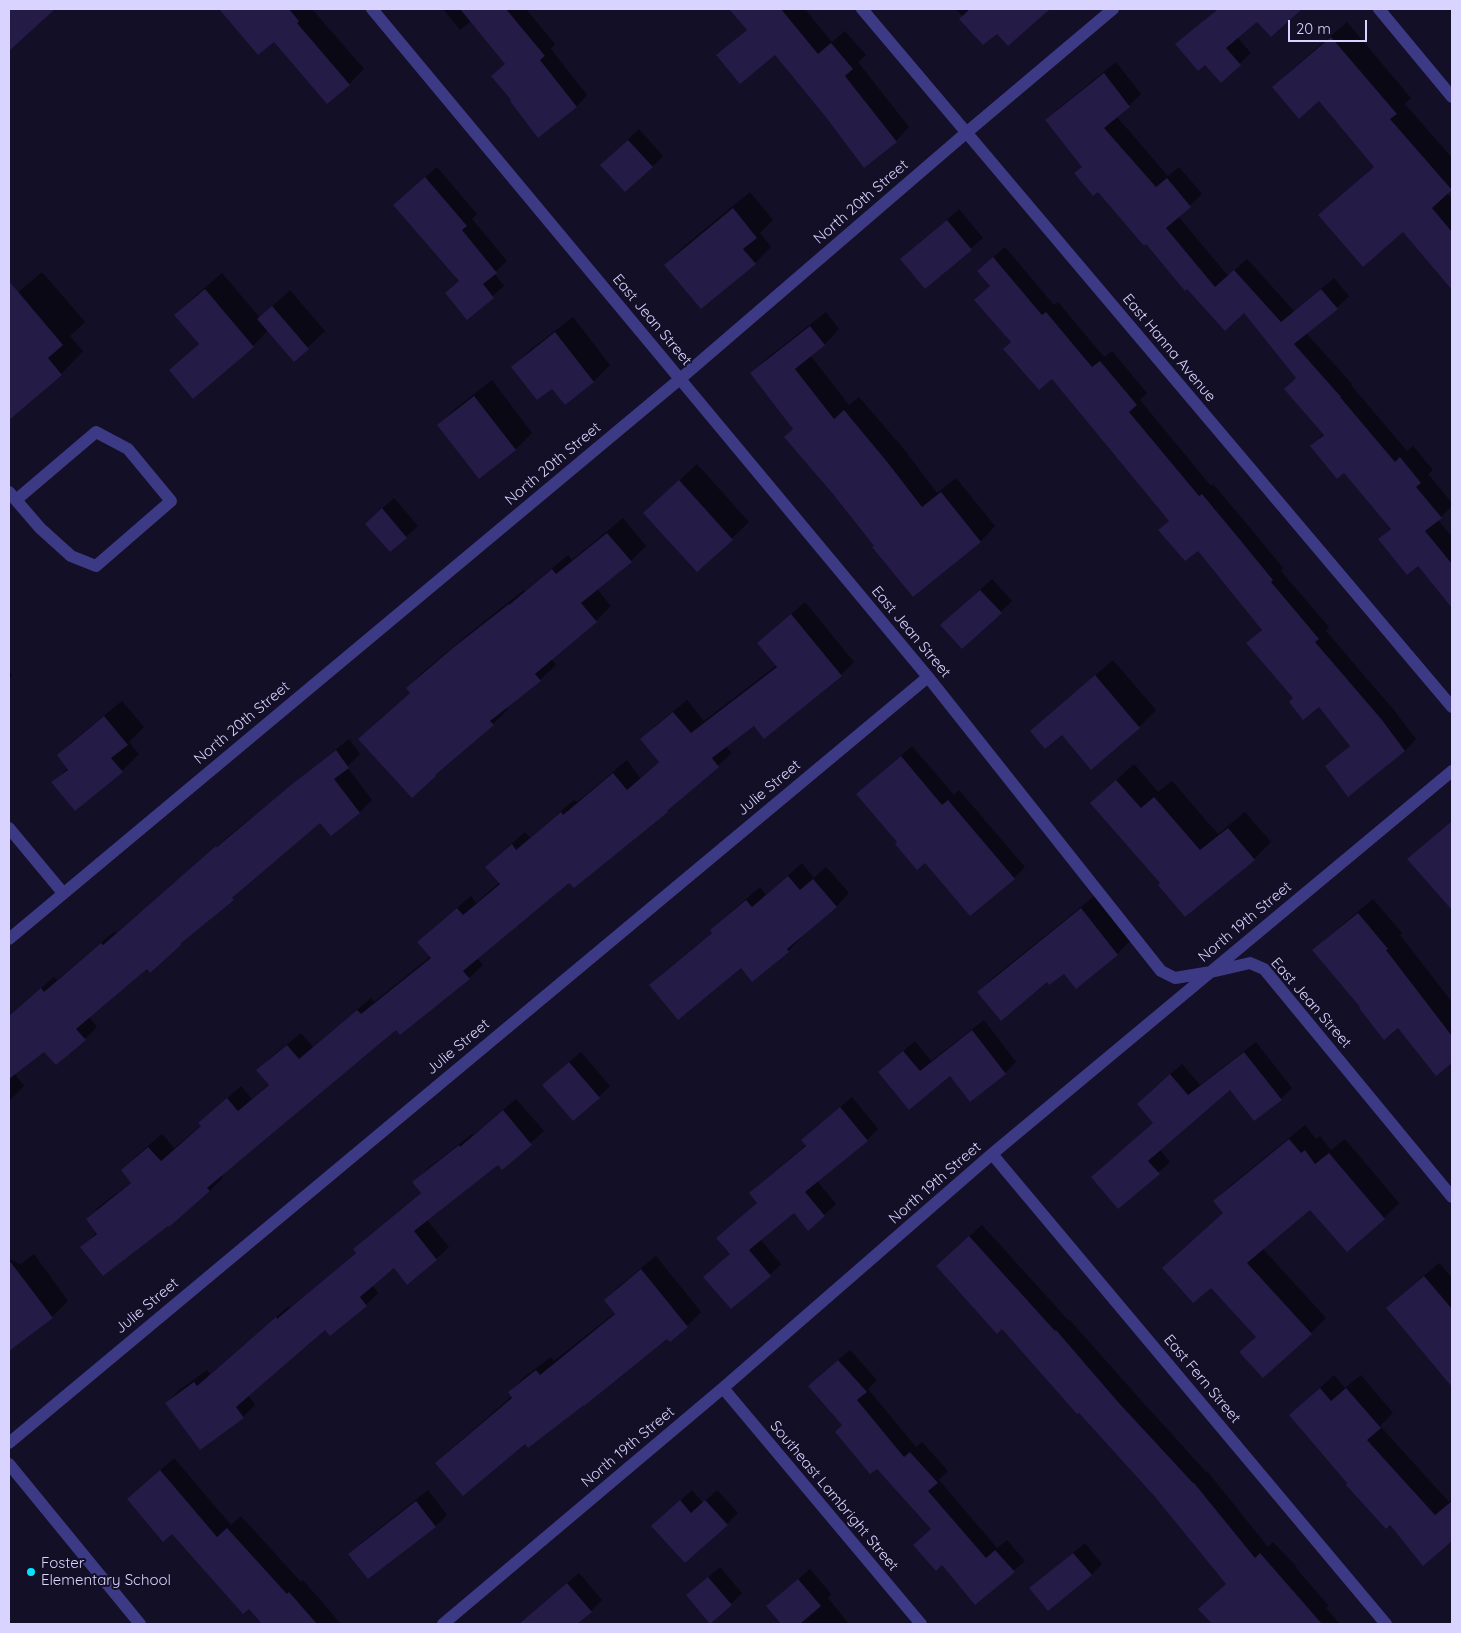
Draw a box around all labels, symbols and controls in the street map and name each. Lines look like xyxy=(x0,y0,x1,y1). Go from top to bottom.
scale bar xyxy=(1291,10,1370,42)
text: 20 m xyxy=(1296,19,1331,38)
street label: North 20th Street xyxy=(810,156,912,248)
street label: East Jean Street xyxy=(609,271,695,369)
street label: East Hanna Avenue xyxy=(1119,290,1219,406)
street label: North 20th Street xyxy=(501,419,605,509)
street label: East Jean Street xyxy=(868,583,954,681)
street label: North 20th Street xyxy=(190,678,294,768)
street label: Julie Street xyxy=(734,756,804,820)
street label: North 19th Street xyxy=(1195,878,1295,966)
street label: East Jean Street xyxy=(1267,954,1355,1052)
street label: Julie Street xyxy=(423,1015,493,1079)
street label: North 19th Street xyxy=(885,1138,985,1228)
street label: Julie Street xyxy=(112,1274,182,1338)
street label: East Fern Street xyxy=(1160,1331,1244,1427)
street label: North 19th Street xyxy=(578,1403,678,1491)
street label: Southeast Lambright Street xyxy=(766,1417,902,1575)
place label: Foster Elementary School xyxy=(41,1554,171,1589)
marker: Foster Elementary School xyxy=(25,1566,37,1578)

